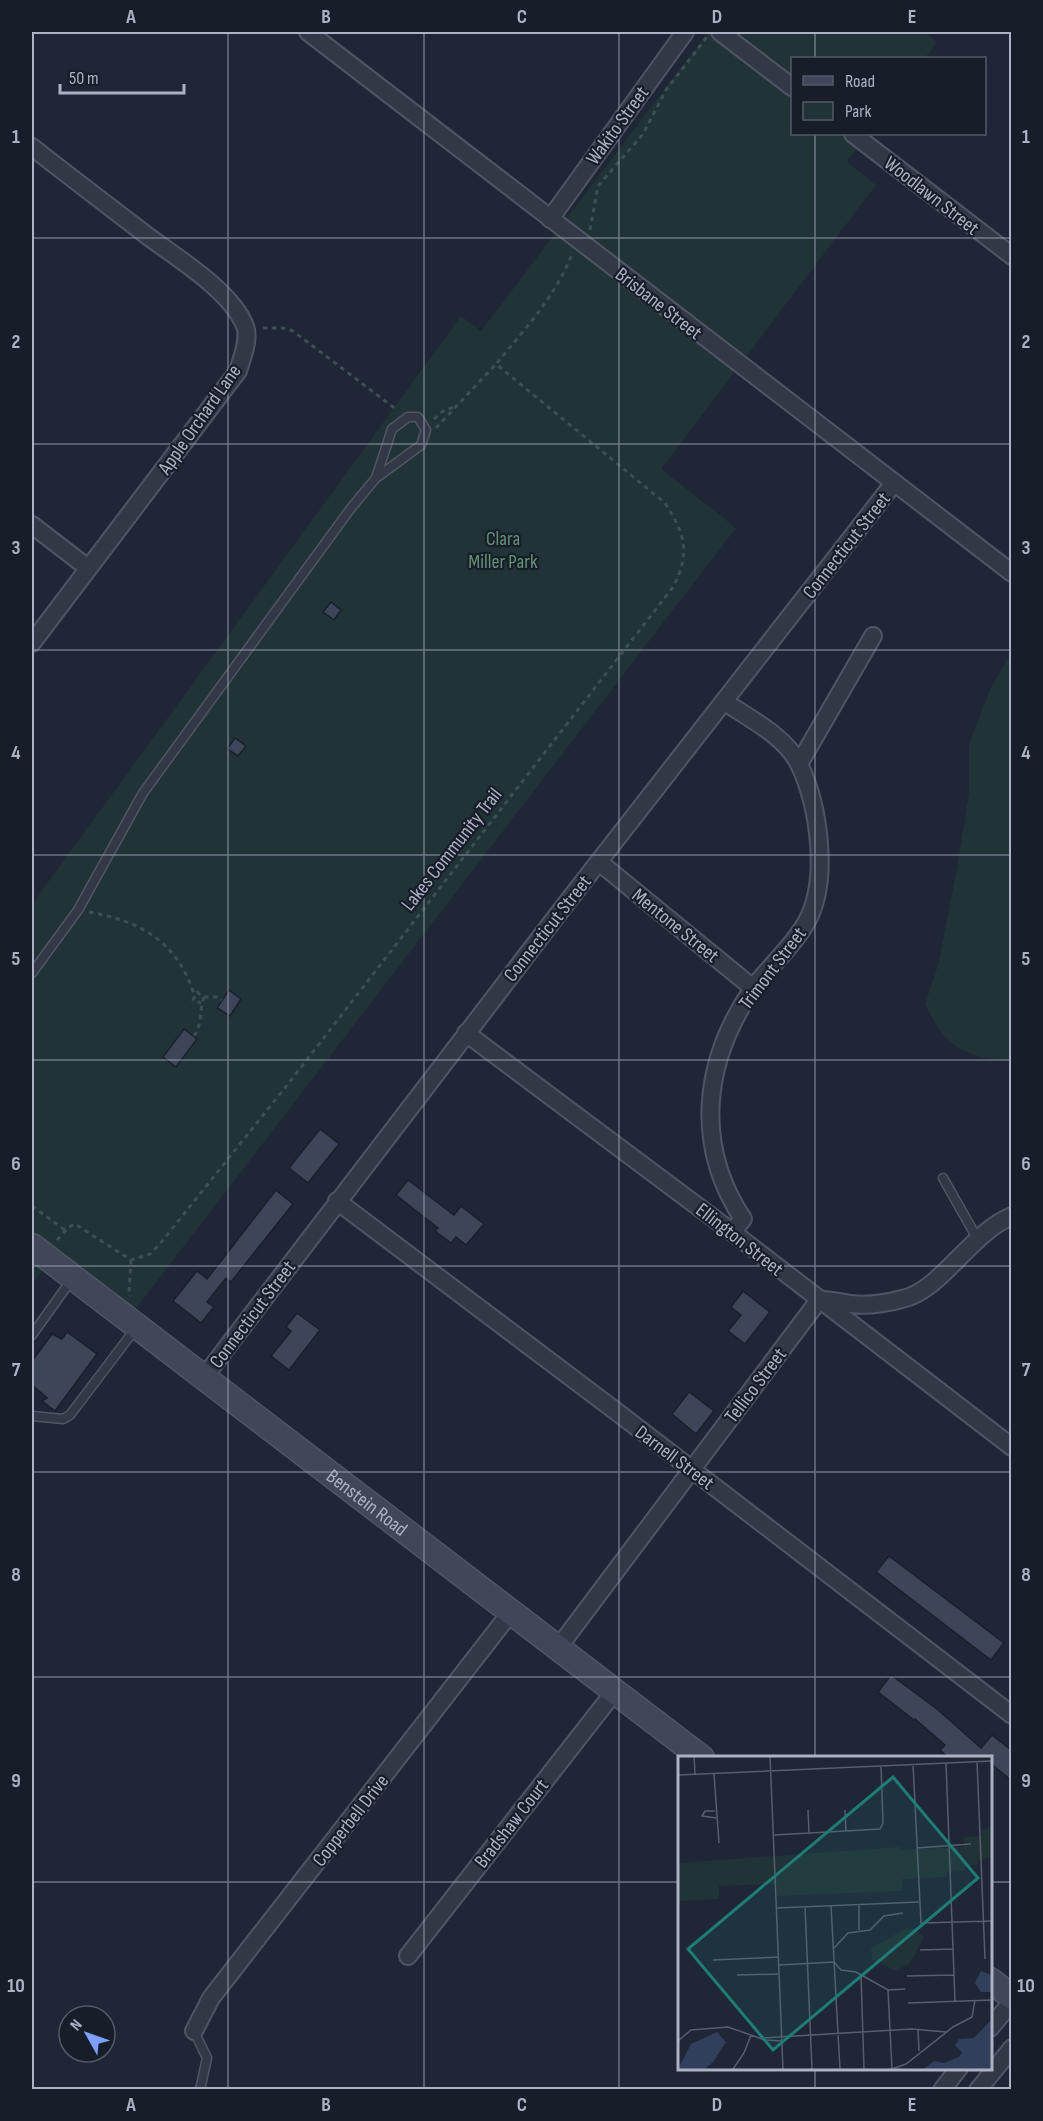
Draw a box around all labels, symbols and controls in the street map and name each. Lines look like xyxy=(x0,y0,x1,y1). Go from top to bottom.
text: A xyxy=(125,5,136,29)
text: B xyxy=(321,5,331,29)
text: C xyxy=(517,5,527,29)
text: D xyxy=(712,5,722,29)
text: E xyxy=(908,5,916,29)
scale bar xyxy=(60,57,184,95)
legend xyxy=(791,57,986,135)
text: 50 m xyxy=(69,68,99,89)
text: Road xyxy=(845,71,875,92)
street label: Wakito Street xyxy=(581,82,654,170)
text: Park xyxy=(845,101,871,122)
text: 1 xyxy=(12,125,20,149)
text: 1 xyxy=(1022,125,1030,149)
street label: Woodlawn Street xyxy=(879,151,984,240)
street label: Brisbane Street xyxy=(610,262,707,345)
text: 2 xyxy=(12,330,20,354)
text: 2 xyxy=(1022,330,1030,354)
street label: Apple Orchard Lane xyxy=(153,360,247,480)
street label: Connecticut Street xyxy=(798,488,896,604)
park label: Clara Miller Park xyxy=(468,527,538,574)
text: 3 xyxy=(12,536,21,560)
text: 3 xyxy=(1022,536,1031,560)
text: 4 xyxy=(11,741,21,765)
text: 4 xyxy=(1021,741,1031,765)
street label: Lakes Community Trail xyxy=(396,783,507,916)
street label: Connecticut Street xyxy=(499,871,597,987)
street label: Mentone Street xyxy=(627,883,724,968)
street label: Trimont Street xyxy=(734,922,812,1015)
text: 5 xyxy=(12,947,21,971)
text: 5 xyxy=(1022,947,1031,971)
text: 6 xyxy=(11,1152,21,1176)
text: 6 xyxy=(1021,1152,1031,1176)
street label: Ellington Street xyxy=(691,1198,788,1281)
street label: Connecticut Street xyxy=(205,1256,301,1373)
street label: Tellico Street xyxy=(720,1343,792,1428)
text: 7 xyxy=(12,1358,21,1382)
text: 7 xyxy=(1022,1358,1031,1382)
street label: Darnell Street xyxy=(630,1420,719,1495)
street label: Benstein Road xyxy=(321,1464,412,1542)
text: 8 xyxy=(11,1563,21,1587)
text: 8 xyxy=(1021,1563,1031,1587)
inset map xyxy=(678,1756,992,2070)
text: 9 xyxy=(11,1769,21,1793)
text: 9 xyxy=(1021,1769,1031,1793)
street label: Copperbell Drive xyxy=(307,1770,394,1871)
street label: Bradshaw Court xyxy=(470,1774,554,1873)
text: 10 xyxy=(7,1974,25,1998)
text: 10 xyxy=(1017,1974,1035,1998)
north arrow xyxy=(57,2004,117,2064)
text: N xyxy=(67,2016,87,2035)
text: A xyxy=(125,2093,136,2117)
text: B xyxy=(321,2093,331,2117)
text: C xyxy=(517,2093,527,2117)
text: D xyxy=(712,2093,722,2117)
text: E xyxy=(908,2093,916,2117)

